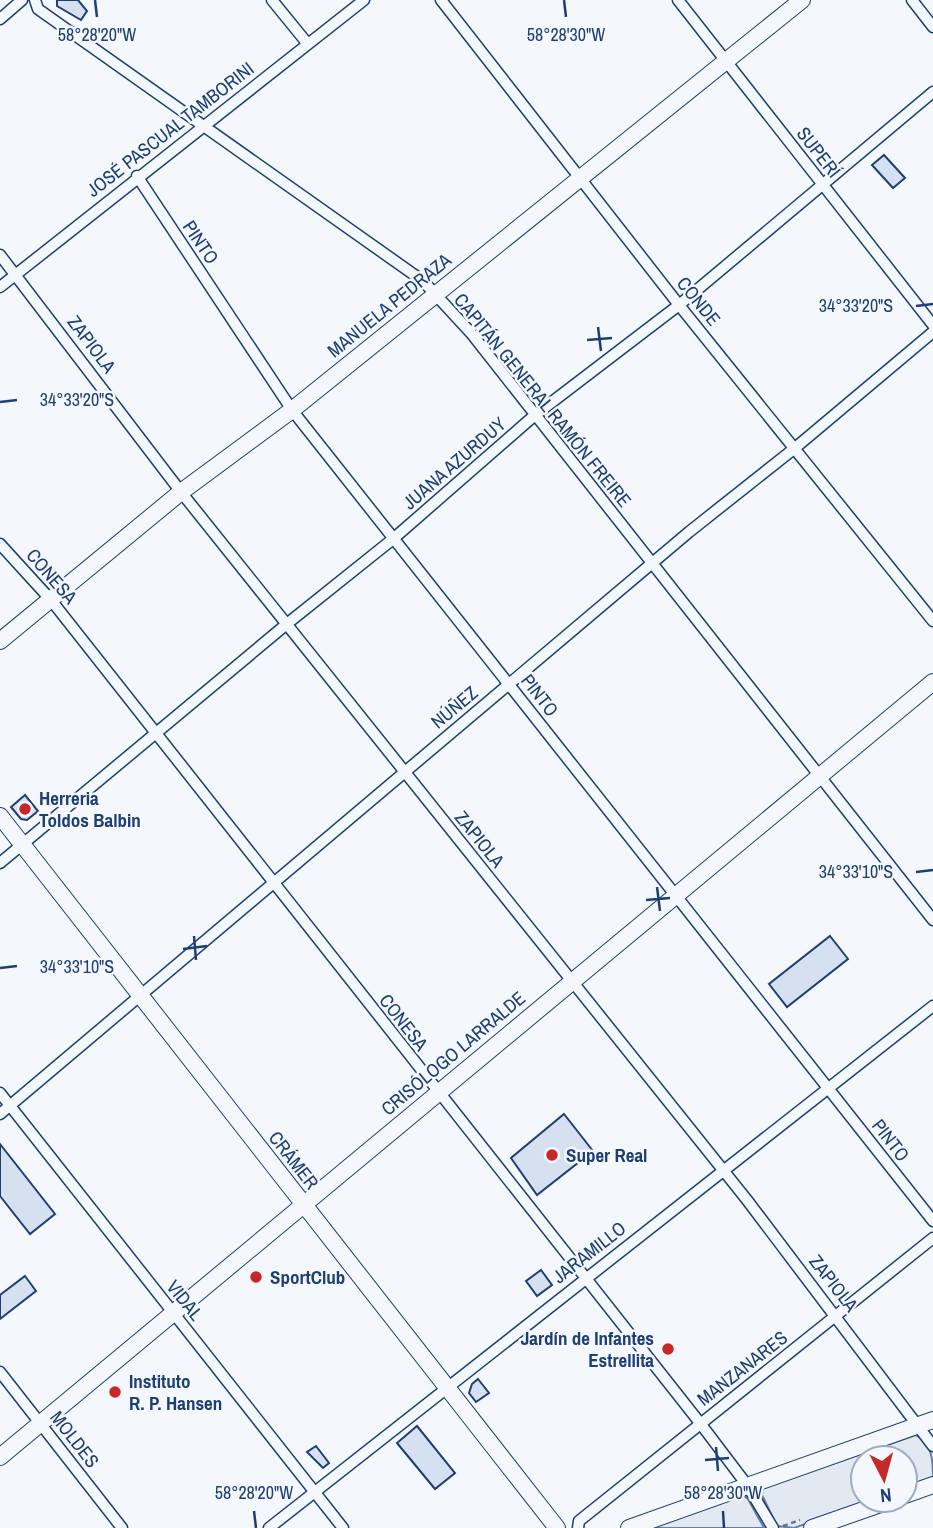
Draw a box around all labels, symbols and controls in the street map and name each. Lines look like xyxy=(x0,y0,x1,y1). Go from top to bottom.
text: 58°28'20"W xyxy=(58,22,136,47)
text: 58°28'30"W xyxy=(527,22,605,47)
street label: JOSÉ PASCUAL TAMBORINI xyxy=(81,55,259,203)
street label: SUPERÍ xyxy=(791,121,848,183)
street label: PINTO xyxy=(177,215,225,269)
street label: MANUELA PEDRAZA xyxy=(322,247,457,363)
street label: CONDE xyxy=(671,271,727,331)
street label: CAPITÁN GENERAL RAMÓN FREIRE xyxy=(448,288,638,512)
text: 34°33'20"S xyxy=(819,293,893,318)
street label: ZAPIOLA xyxy=(62,310,123,379)
text: 34°33'20"S xyxy=(40,387,114,412)
street label: JUANA AZURDUY xyxy=(397,410,512,515)
street label: CONESA xyxy=(21,543,84,610)
street label: PINTO xyxy=(515,668,565,722)
street label: NÚÑEZ xyxy=(425,679,483,734)
place label: Herreria Toldos Balbin xyxy=(39,785,141,833)
marker: Herreria Toldos Balbin xyxy=(17,801,33,817)
street label: ZAPIOLA xyxy=(449,805,511,873)
text: 34°33'10"S xyxy=(819,859,893,884)
text: 34°33'10"S xyxy=(40,954,114,979)
street label: CRISÓLOGO LARRALDE xyxy=(375,985,531,1121)
street label: CONESA xyxy=(373,988,435,1056)
street label: PINTO xyxy=(866,1113,916,1167)
street label: CRÁMER xyxy=(263,1125,325,1195)
place label: Super Real xyxy=(566,1142,647,1168)
marker: Super Real xyxy=(544,1147,560,1163)
street label: JARAMILLO xyxy=(547,1215,631,1289)
street label: ZAPIOLA xyxy=(803,1249,865,1317)
place label: SportClub xyxy=(270,1264,345,1290)
marker: SportClub xyxy=(248,1269,264,1285)
street label: VIDAL xyxy=(161,1274,209,1326)
street label: MANZANARES xyxy=(691,1324,793,1412)
place label: Jardín de Infantes Estrellita xyxy=(521,1325,654,1373)
marker: Jardín de Infantes Estrellita xyxy=(660,1341,676,1357)
place label: Instituto R. P. Hansen xyxy=(129,1368,222,1416)
marker: Instituto R. P. Hansen xyxy=(107,1384,123,1400)
street label: MOLDES xyxy=(44,1405,106,1473)
north arrow xyxy=(849,1444,919,1514)
text: 58°28'20"W xyxy=(215,1480,293,1505)
text: 58°28'30"W xyxy=(684,1480,762,1505)
text: N xyxy=(879,1482,893,1509)

